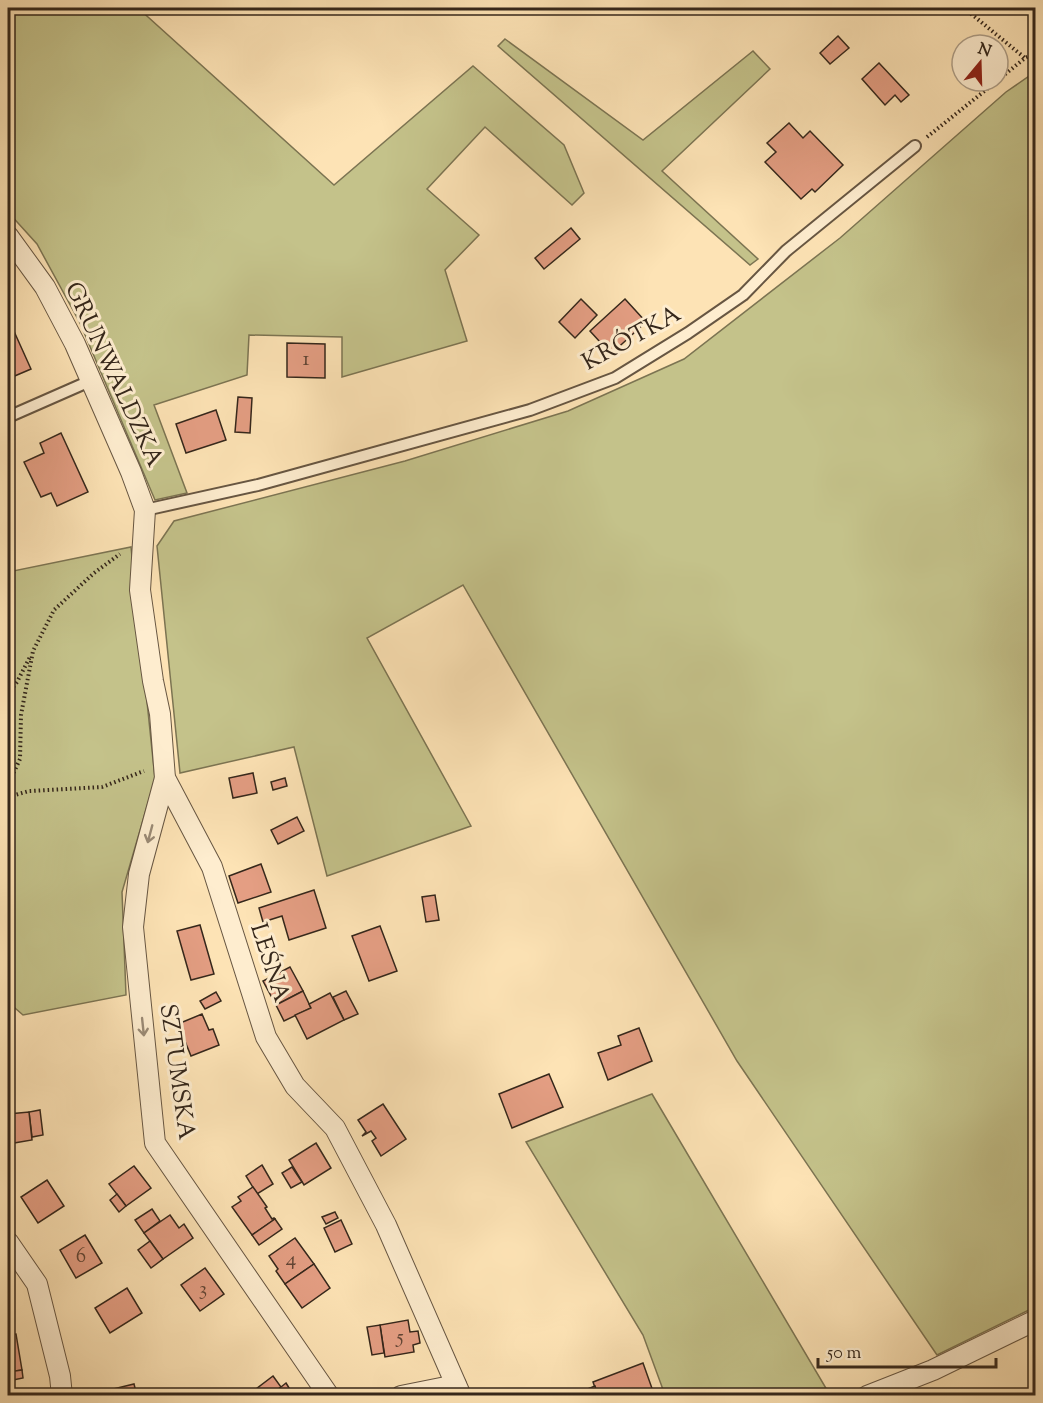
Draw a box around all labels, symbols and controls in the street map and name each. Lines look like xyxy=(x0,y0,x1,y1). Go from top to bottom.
north arrow xyxy=(950,33,1010,93)
text: N xyxy=(974,38,994,64)
street label: GRUNWALDZKA xyxy=(55,277,171,474)
street label: KRÓTKA xyxy=(576,298,688,380)
house number: 1 xyxy=(302,345,310,375)
one-way arrow xyxy=(143,825,155,844)
street label: LEŚNA xyxy=(240,919,298,1007)
street label: SZTUMSKA xyxy=(150,1002,202,1143)
one-way arrow xyxy=(138,1017,149,1037)
house number: 6 xyxy=(76,1242,86,1272)
house number: 4 xyxy=(286,1245,296,1275)
house number: 3 xyxy=(199,1275,207,1305)
house number: 5 xyxy=(395,1323,404,1353)
scale bar xyxy=(818,1331,996,1369)
text: 50 m xyxy=(826,1341,862,1367)

